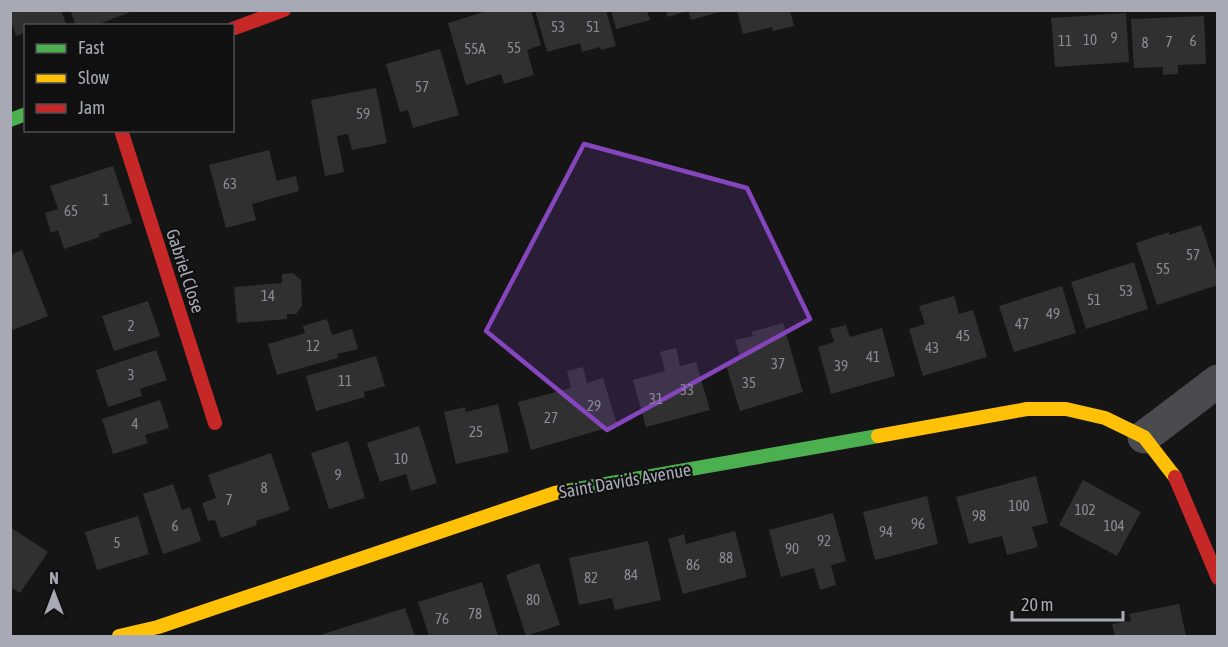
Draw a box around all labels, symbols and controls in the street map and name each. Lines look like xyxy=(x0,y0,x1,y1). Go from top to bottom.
house number: 53 xyxy=(551,18,565,35)
house number: 51 xyxy=(586,18,600,35)
legend xyxy=(24,24,234,132)
house number: 9 xyxy=(1110,29,1118,46)
house number: 10 xyxy=(1083,31,1097,48)
house number: 11 xyxy=(1058,32,1072,49)
house number: 6 xyxy=(1189,32,1197,49)
house number: 7 xyxy=(1165,33,1173,50)
house number: 8 xyxy=(1141,34,1149,51)
text: Fast xyxy=(78,37,105,58)
house number: 55 xyxy=(507,39,521,56)
house number: 55A xyxy=(464,40,486,57)
text: Slow xyxy=(78,67,109,88)
house number: 57 xyxy=(415,78,429,95)
text: Jam xyxy=(78,97,105,118)
house number: 59 xyxy=(356,105,370,122)
house number: 63 xyxy=(223,175,237,192)
house number: 1 xyxy=(102,191,110,208)
house number: 65 xyxy=(64,202,78,219)
street label: Gabriel Close xyxy=(162,226,209,315)
house number: 57 xyxy=(1186,246,1200,263)
house number: 55 xyxy=(1156,260,1170,277)
house number: 53 xyxy=(1119,282,1133,299)
house number: 14 xyxy=(261,287,275,304)
house number: 51 xyxy=(1087,291,1101,308)
house number: 49 xyxy=(1046,305,1060,322)
house number: 47 xyxy=(1015,315,1029,332)
house number: 2 xyxy=(127,317,135,334)
house number: 45 xyxy=(956,327,970,344)
house number: 12 xyxy=(306,337,320,354)
house number: 43 xyxy=(925,339,939,356)
house number: 41 xyxy=(866,348,880,365)
house number: 37 xyxy=(771,355,785,372)
house number: 39 xyxy=(834,357,848,374)
house number: 3 xyxy=(127,366,135,383)
house number: 11 xyxy=(338,372,352,389)
house number: 35 xyxy=(742,374,756,391)
house number: 33 xyxy=(680,381,694,398)
house number: 31 xyxy=(649,390,663,407)
house number: 29 xyxy=(587,397,601,414)
house number: 27 xyxy=(544,409,558,426)
house number: 4 xyxy=(131,415,139,432)
house number: 25 xyxy=(469,423,483,440)
house number: 10 xyxy=(394,450,408,467)
street label: Saint Davids Avenue xyxy=(557,459,693,502)
house number: 9 xyxy=(334,466,342,483)
house number: 8 xyxy=(260,479,268,496)
house number: 7 xyxy=(225,491,233,508)
house number: 100 xyxy=(1008,497,1030,514)
house number: 102 xyxy=(1074,501,1096,518)
house number: 98 xyxy=(972,507,986,524)
house number: 96 xyxy=(911,515,925,532)
house number: 6 xyxy=(171,517,179,534)
house number: 104 xyxy=(1103,517,1125,534)
house number: 94 xyxy=(879,523,893,540)
house number: 92 xyxy=(817,532,831,549)
house number: 5 xyxy=(113,534,121,551)
house number: 90 xyxy=(785,540,799,557)
house number: 88 xyxy=(719,549,733,566)
house number: 86 xyxy=(686,556,700,573)
north arrow xyxy=(24,563,84,623)
house number: 84 xyxy=(624,566,638,583)
text: N xyxy=(49,569,59,587)
house number: 82 xyxy=(584,569,598,586)
scale bar xyxy=(1012,584,1123,622)
house number: 80 xyxy=(526,591,540,608)
text: 20 m xyxy=(1021,594,1053,615)
house number: 78 xyxy=(468,605,482,622)
house number: 76 xyxy=(435,610,449,627)

